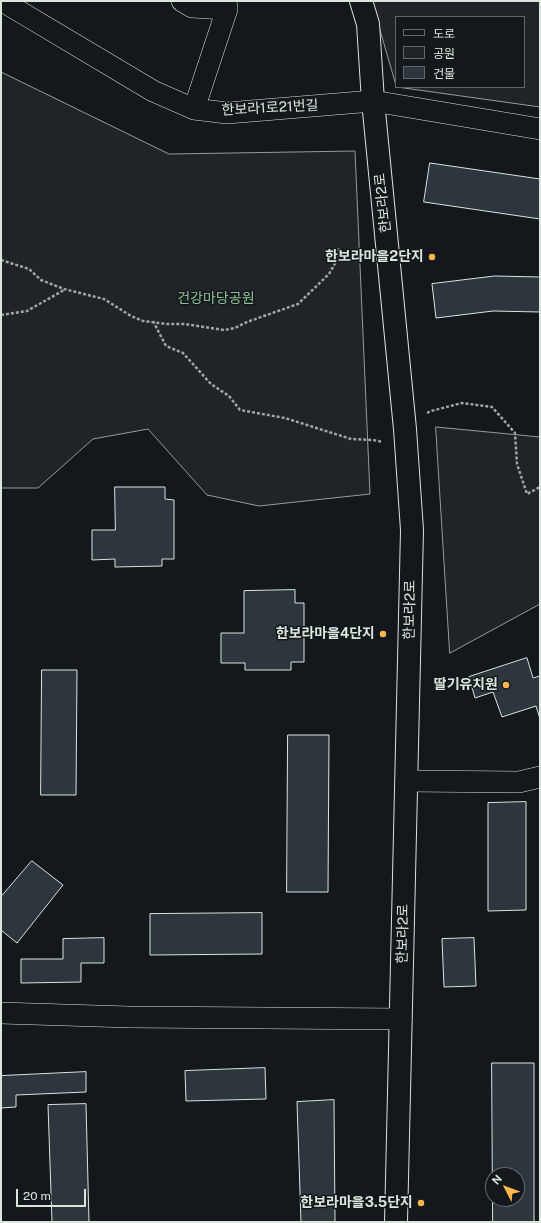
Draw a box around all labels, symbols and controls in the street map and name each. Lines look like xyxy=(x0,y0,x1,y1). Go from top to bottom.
legend xyxy=(395,16,525,88)
text: 도로 xyxy=(433,27,455,41)
text: 공원 xyxy=(433,47,455,61)
text: 건물 xyxy=(433,67,455,81)
street label: 한보라1로21번길 xyxy=(221,97,319,119)
street label: 한보라2로 xyxy=(372,172,394,234)
place label: 한보라마을2단지 xyxy=(325,249,424,265)
marker: 한보라마을2단지 xyxy=(427,252,437,262)
park label: 건강마당공원 xyxy=(177,291,255,307)
street label: 한보라2로 xyxy=(401,580,419,640)
place label: 한보라마을4단지 xyxy=(276,626,375,642)
marker: 한보라마을4단지 xyxy=(378,629,388,639)
place label: 딸기유치원 xyxy=(434,677,498,693)
marker: 딸기유치원 xyxy=(501,680,511,690)
street label: 한보라2로 xyxy=(394,904,412,964)
north arrow xyxy=(485,1167,525,1207)
text: N xyxy=(489,1172,504,1187)
scale bar xyxy=(18,1181,88,1207)
text: 20 m xyxy=(23,1189,51,1203)
place label: 한보라마을3.5단지 xyxy=(300,1195,413,1211)
marker: 한보라마을3.5단지 xyxy=(416,1198,426,1208)

